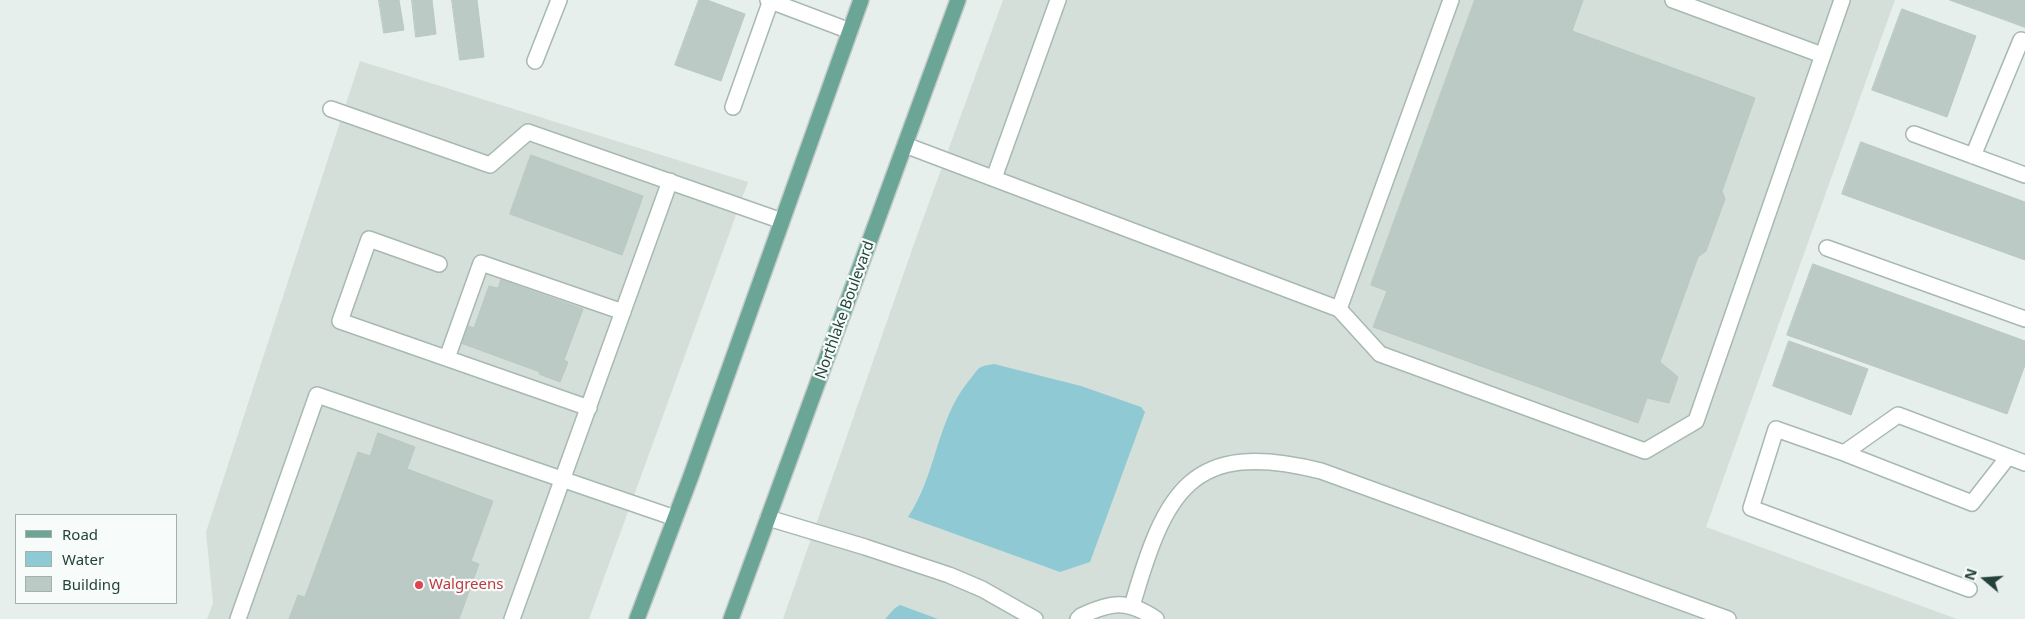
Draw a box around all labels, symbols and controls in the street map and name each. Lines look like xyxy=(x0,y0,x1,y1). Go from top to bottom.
street label: Northlake Boulevard xyxy=(812,239,878,381)
legend xyxy=(15,514,178,604)
text: Road xyxy=(62,524,98,544)
text: Water xyxy=(62,549,104,569)
north arrow xyxy=(1960,554,2010,604)
text: N xyxy=(1959,566,1981,583)
text: Building xyxy=(62,574,120,594)
place label: Walgreens xyxy=(429,576,503,594)
marker: Walgreens xyxy=(413,579,425,591)

